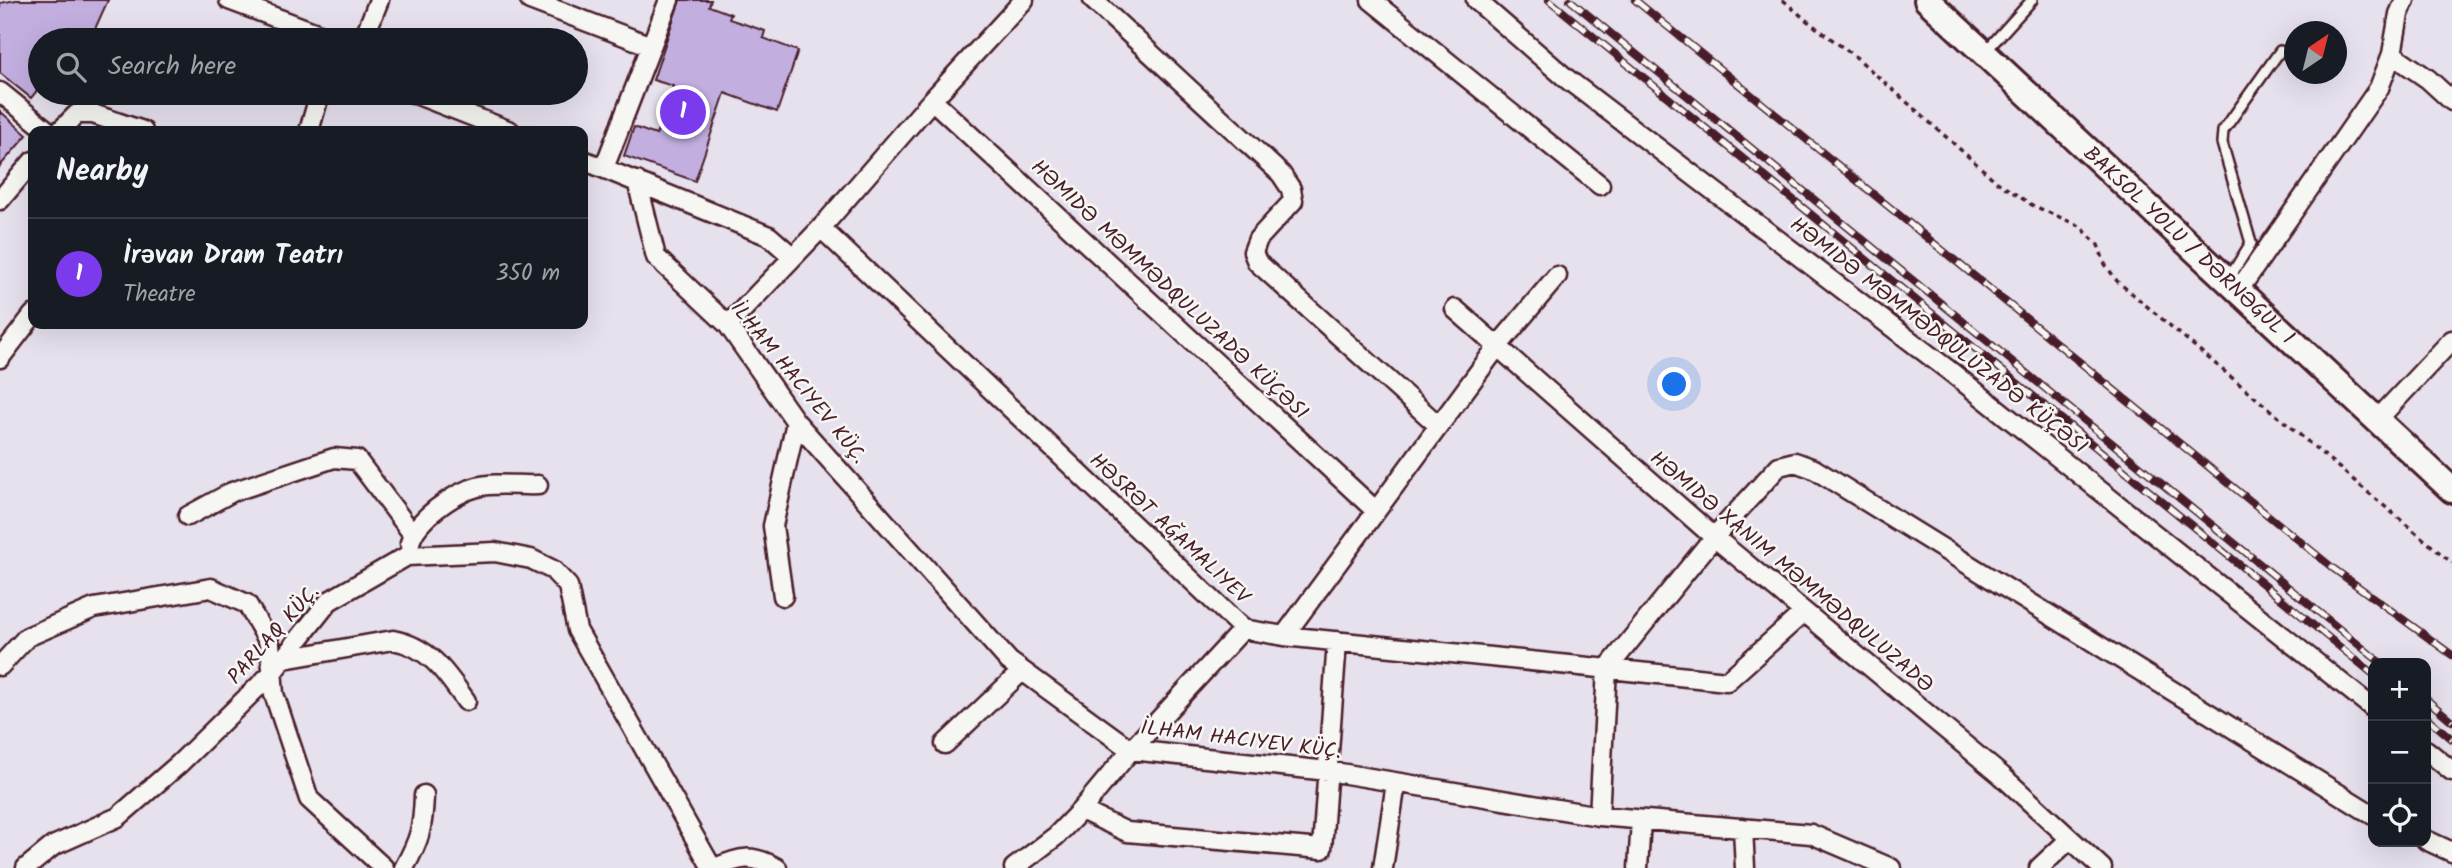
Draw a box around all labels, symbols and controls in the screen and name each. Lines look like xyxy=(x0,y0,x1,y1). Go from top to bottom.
north arrow xyxy=(2284,21,2347,84)
search box xyxy=(28,28,588,105)
text: Search here xyxy=(108,46,236,88)
icon: search xyxy=(52,48,90,86)
pin: 1 xyxy=(660,86,706,138)
street label: BAKSOL YOLU / DƏRNƏGÜL 1 xyxy=(2075,139,2302,353)
text: Nearby xyxy=(56,148,148,196)
street label: HƏMIDƏ MƏMMƏDQULUZADƏ KÜÇƏSI xyxy=(1022,152,1316,428)
street label: HƏMIDƏ MƏMMƏDQULUZADƏ KÜÇƏSI xyxy=(1782,209,2094,463)
text: İrəvan Dram Teatrı xyxy=(123,235,343,277)
text: 1 xyxy=(76,256,82,292)
text: 350 m xyxy=(495,256,560,292)
text: Theatre xyxy=(123,277,196,313)
street label: İLHAM HACIYEV KÜÇ. xyxy=(721,294,874,472)
your location xyxy=(1657,367,1691,401)
street label: HƏMIDƏ XANIM MƏMMƏDQULUZADƏ xyxy=(1642,443,1940,701)
street label: HƏSRƏT AĞAMALIYEV xyxy=(1081,445,1258,614)
street label: PARLAQ KÜÇ. xyxy=(220,577,328,693)
map controls xyxy=(2368,658,2431,847)
button: + xyxy=(2368,658,2431,721)
street label: İLHAM HACIYEV KÜÇ. xyxy=(1138,712,1343,769)
button: − xyxy=(2368,721,2431,784)
button: locate xyxy=(2368,784,2431,847)

